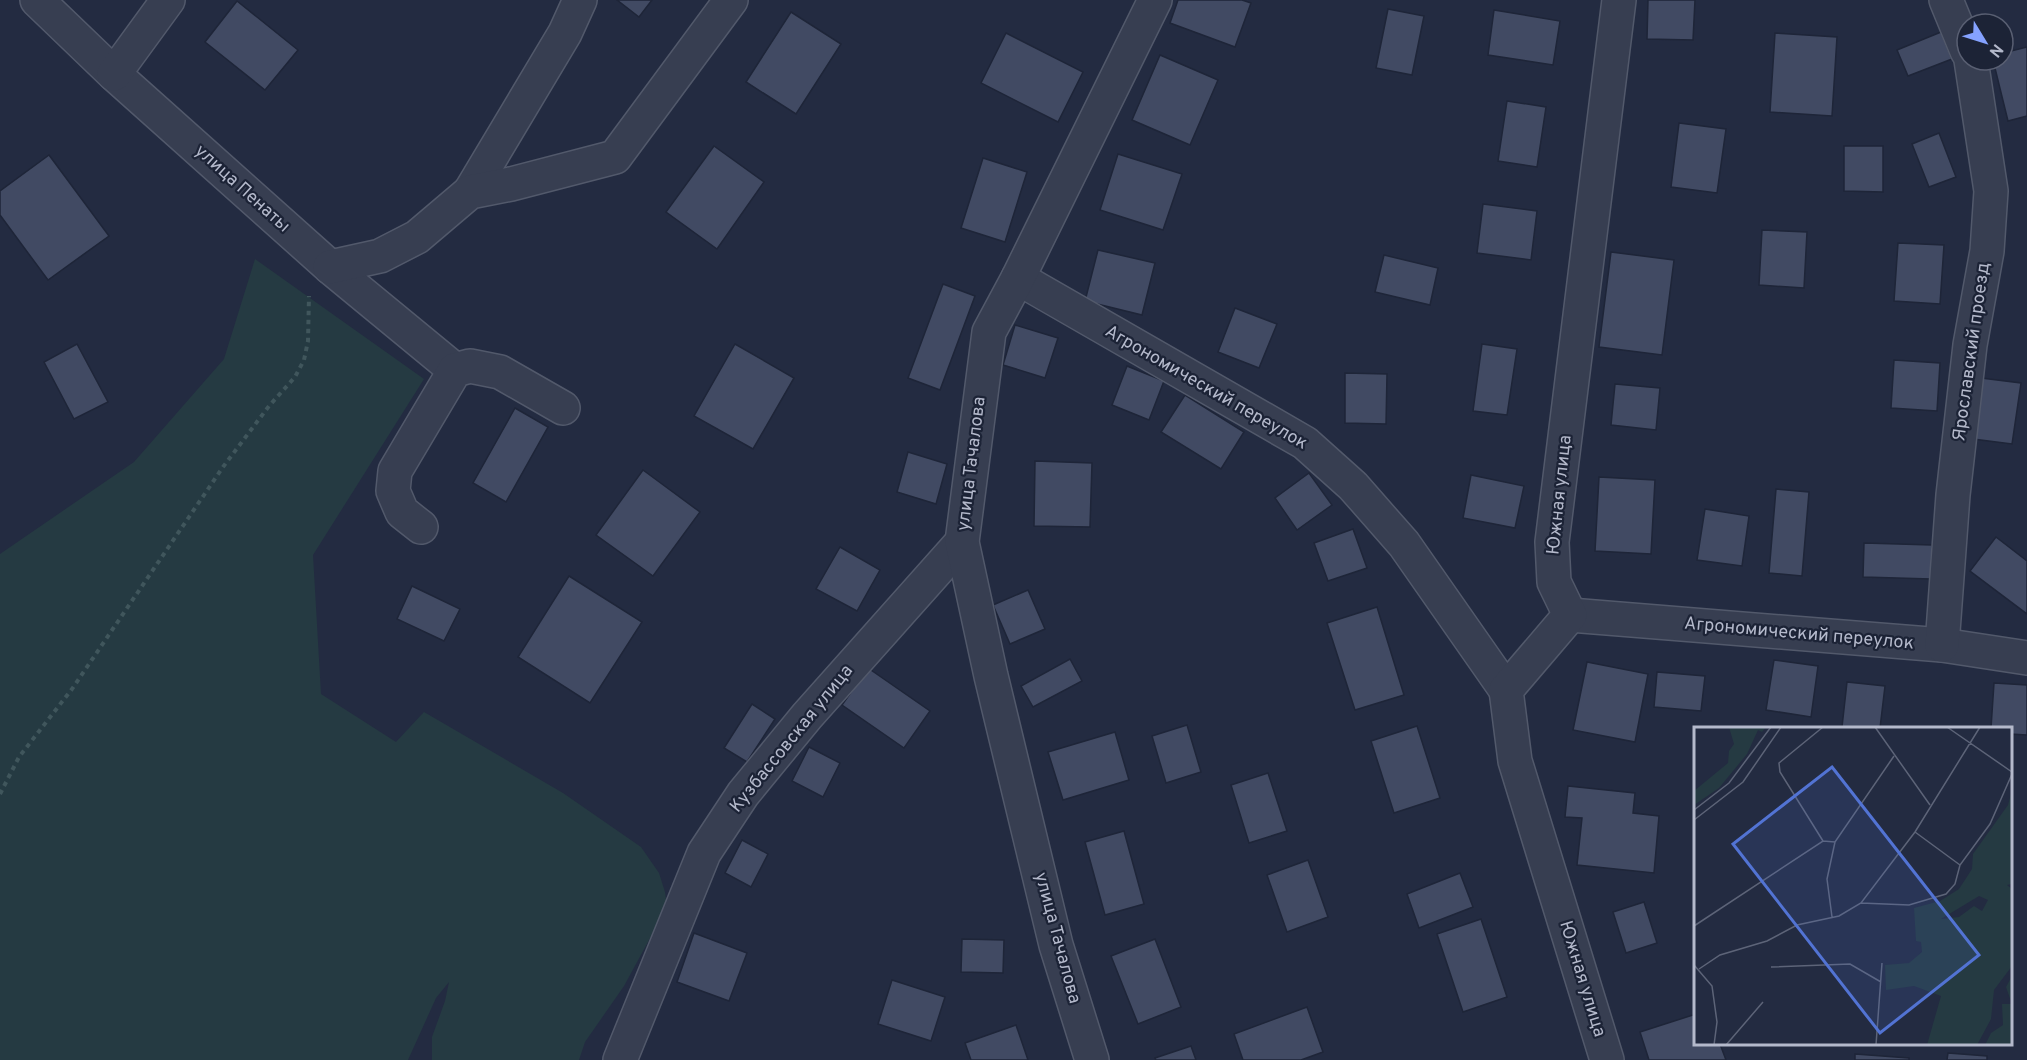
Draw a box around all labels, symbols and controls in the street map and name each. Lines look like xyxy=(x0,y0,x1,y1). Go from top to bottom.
north arrow xyxy=(1955,12,2015,72)
text: N xyxy=(1984,39,2007,61)
street label: улица Пенаты xyxy=(189,140,295,238)
street label: Ярославский проезд xyxy=(1948,261,1996,443)
street label: Агрономический переулок xyxy=(1100,320,1312,456)
street label: улица Тачалова xyxy=(952,396,992,532)
street label: Южная улица xyxy=(1542,434,1578,556)
street label: Агрономический переулок xyxy=(1683,613,1915,655)
street label: Кузбассовская улица xyxy=(725,660,859,818)
inset map xyxy=(1694,727,2012,1045)
street label: улица Тачалова xyxy=(1028,870,1086,1006)
street label: Южная улица xyxy=(1553,918,1611,1040)

